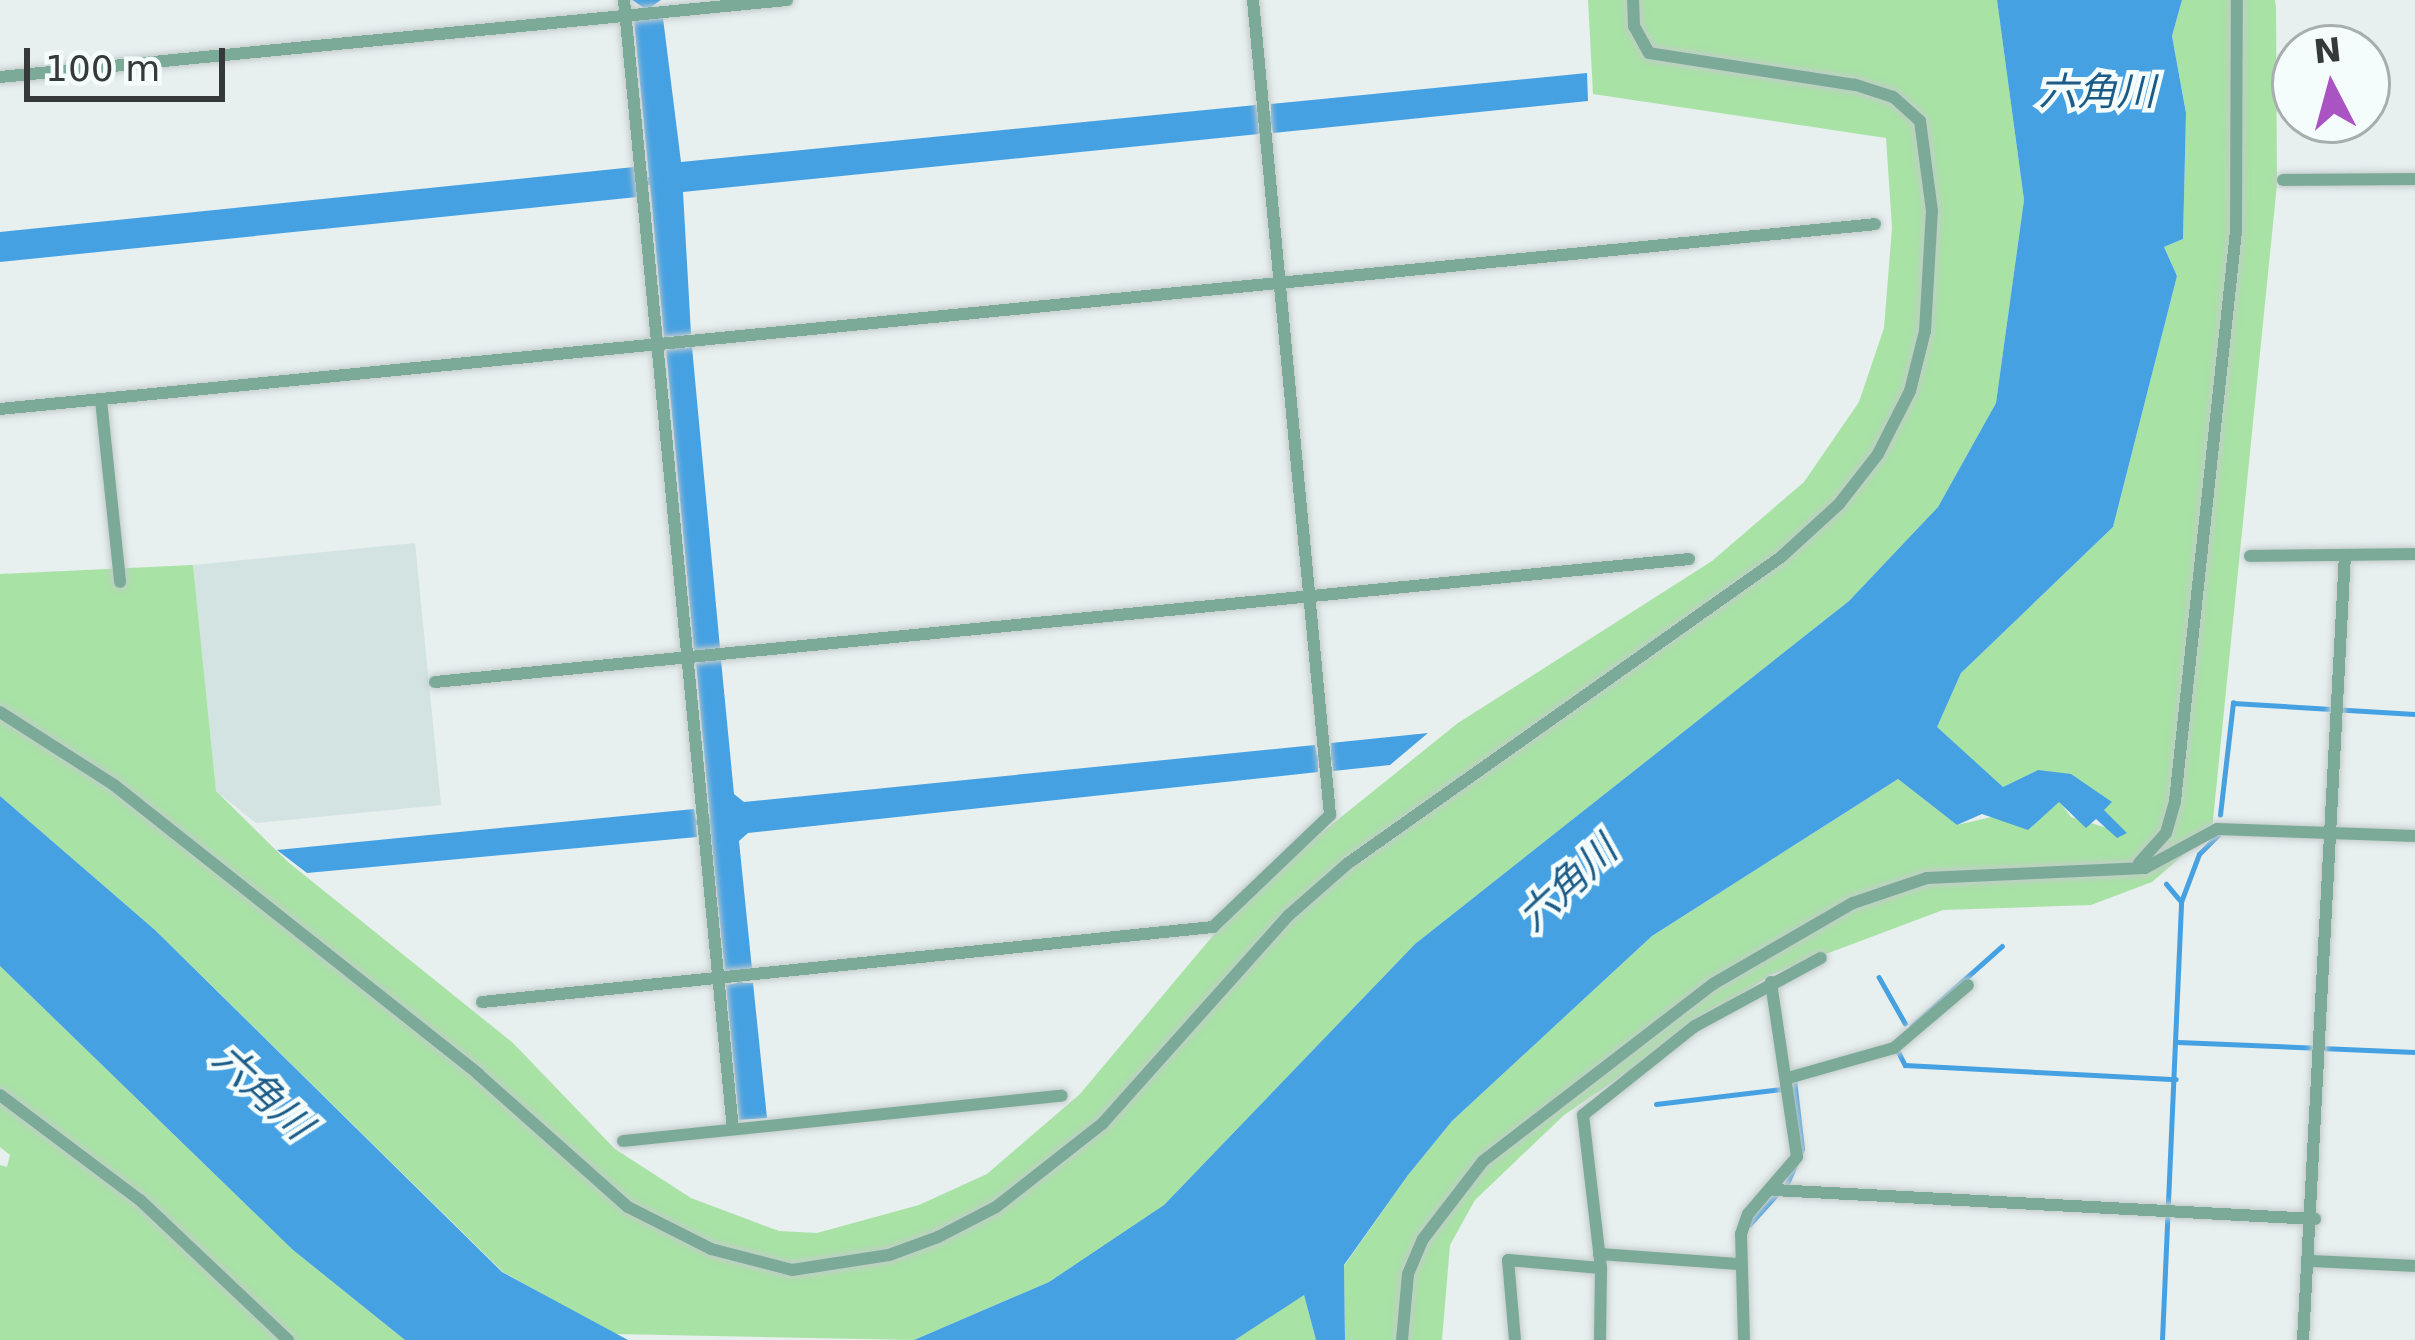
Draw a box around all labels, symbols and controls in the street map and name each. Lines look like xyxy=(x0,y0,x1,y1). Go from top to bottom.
scale bar xyxy=(30,24,231,98)
north arrow xyxy=(2271,24,2391,144)
text: N xyxy=(2312,30,2343,72)
text: 100 m xyxy=(45,48,160,89)
water label: 六角川 xyxy=(2039,69,2155,115)
water label: 六角川 xyxy=(1509,827,1627,941)
water label: 六角川 xyxy=(203,1035,321,1149)

